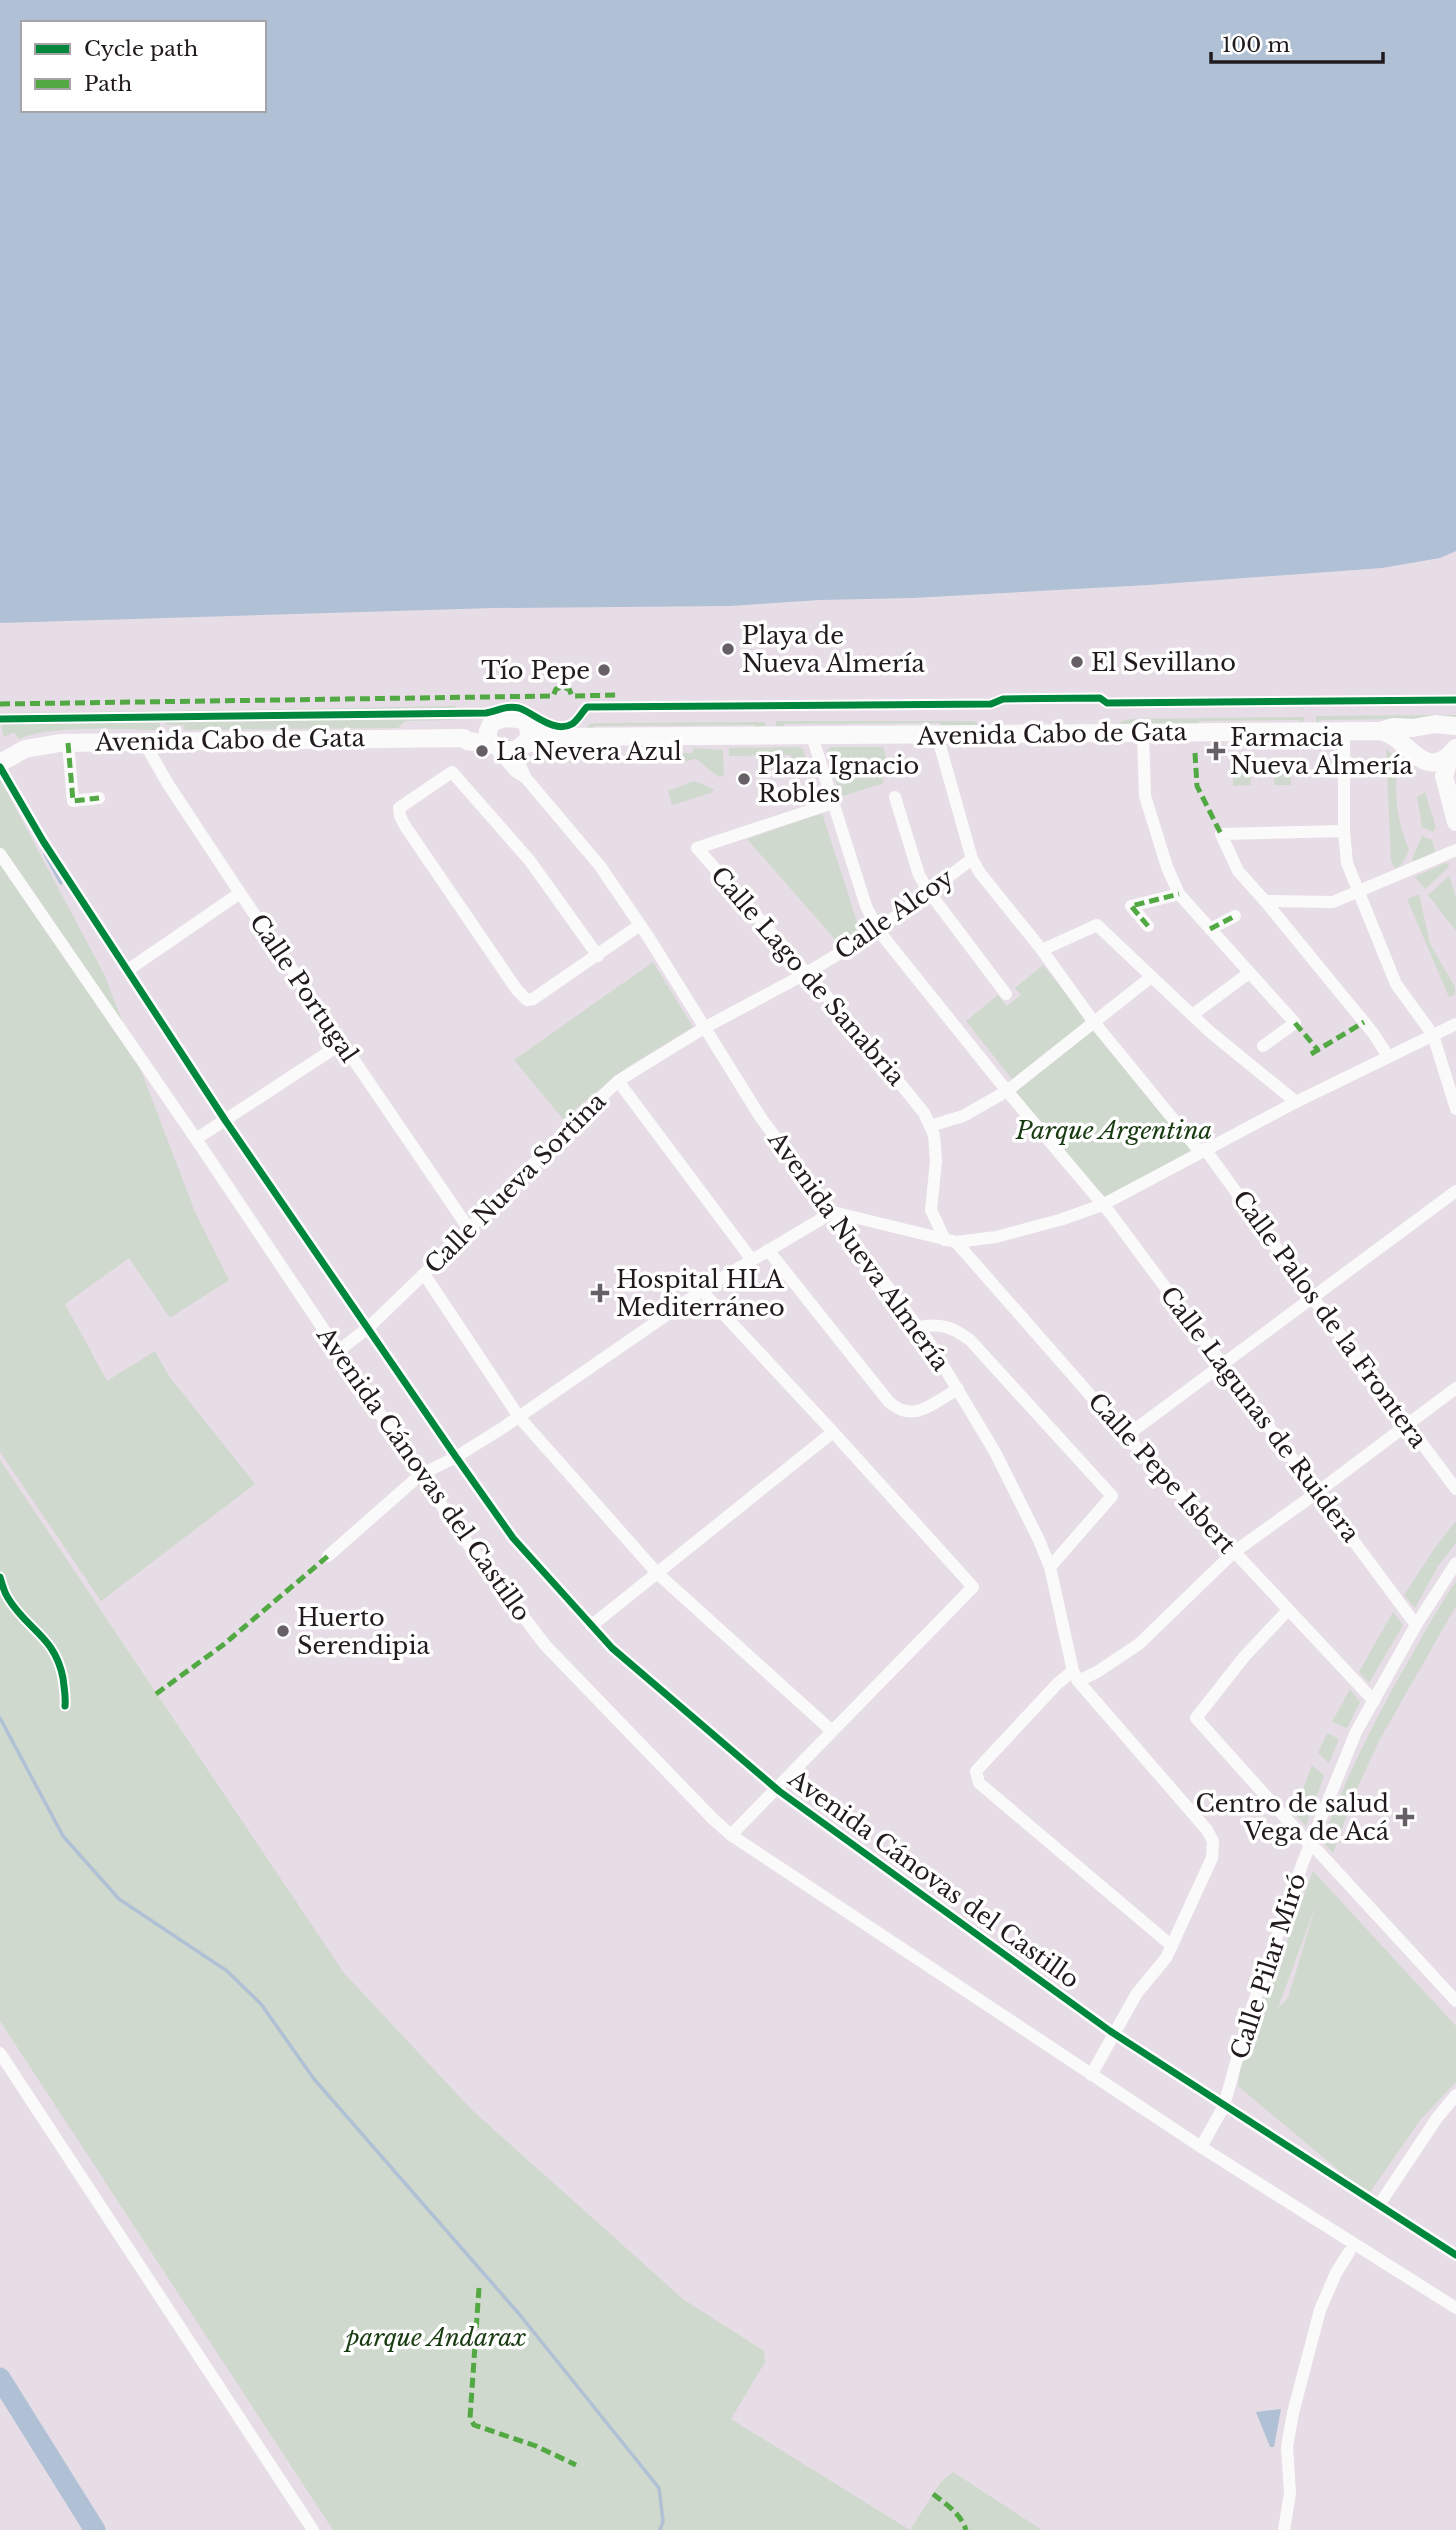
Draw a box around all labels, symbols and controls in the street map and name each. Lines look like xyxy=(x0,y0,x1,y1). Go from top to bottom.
legend xyxy=(21,21,266,112)
scale bar xyxy=(1211,21,1382,65)
text: 100 m xyxy=(1222,32,1290,58)
text: Cycle path xyxy=(84,36,198,62)
text: Path xyxy=(84,71,132,97)
place label: Playa de Nueva Almería xyxy=(742,621,925,678)
marker: Playa de Nueva Almería xyxy=(720,641,736,657)
place label: El Sevillano xyxy=(1091,648,1236,677)
marker: El Sevillano xyxy=(1069,654,1085,670)
place label: Tío Pepe xyxy=(481,656,590,685)
marker: Tío Pepe xyxy=(596,662,612,678)
street label: Avenida Cabo de Gata xyxy=(916,717,1188,751)
street label: Avenida Cabo de Gata xyxy=(94,723,366,757)
place label: Farmacia Nueva Almería xyxy=(1230,723,1413,780)
place label: La Nevera Azul xyxy=(496,737,682,766)
marker: La Nevera Azul xyxy=(474,743,490,759)
marker: Farmacia Nueva Almería xyxy=(1208,743,1224,759)
place label: Plaza Ignacio Robles xyxy=(758,751,919,808)
marker: Plaza Ignacio Robles xyxy=(736,771,752,787)
street label: Calle Lago de Sanabria xyxy=(705,861,911,1092)
street label: Calle Alcoy xyxy=(829,862,959,965)
street label: Calle Portugal xyxy=(244,908,364,1068)
street label: Calle Nueva Sortina xyxy=(419,1086,612,1279)
park label: Parque Argentina xyxy=(1015,1116,1212,1145)
street label: Avenida Nueva Almería xyxy=(762,1125,956,1377)
street label: Calle Palos de la Frontera xyxy=(1227,1185,1434,1454)
place label: Hospital HLA Mediterráneo xyxy=(616,1265,785,1322)
street label: Calle Lagunas de Ruidera xyxy=(1154,1281,1366,1548)
marker: Hospital HLA Mediterráneo xyxy=(590,1283,610,1303)
street label: Avenida Cánovas del Castillo xyxy=(311,1321,537,1627)
street label: Calle Pepe Isbert xyxy=(1082,1387,1242,1559)
place label: Huerto Serendipia xyxy=(297,1603,431,1660)
marker: Huerto Serendipia xyxy=(275,1623,291,1639)
street label: Avenida Cánovas del Castillo xyxy=(782,1763,1085,1994)
place label: Centro de salud Vega de Acá xyxy=(1196,1789,1390,1846)
marker: Centro de salud Vega de Acá xyxy=(1395,1807,1415,1827)
street label: Calle Pilar Miró xyxy=(1224,1870,1312,2062)
park label: parque Andarax xyxy=(343,2323,526,2352)

